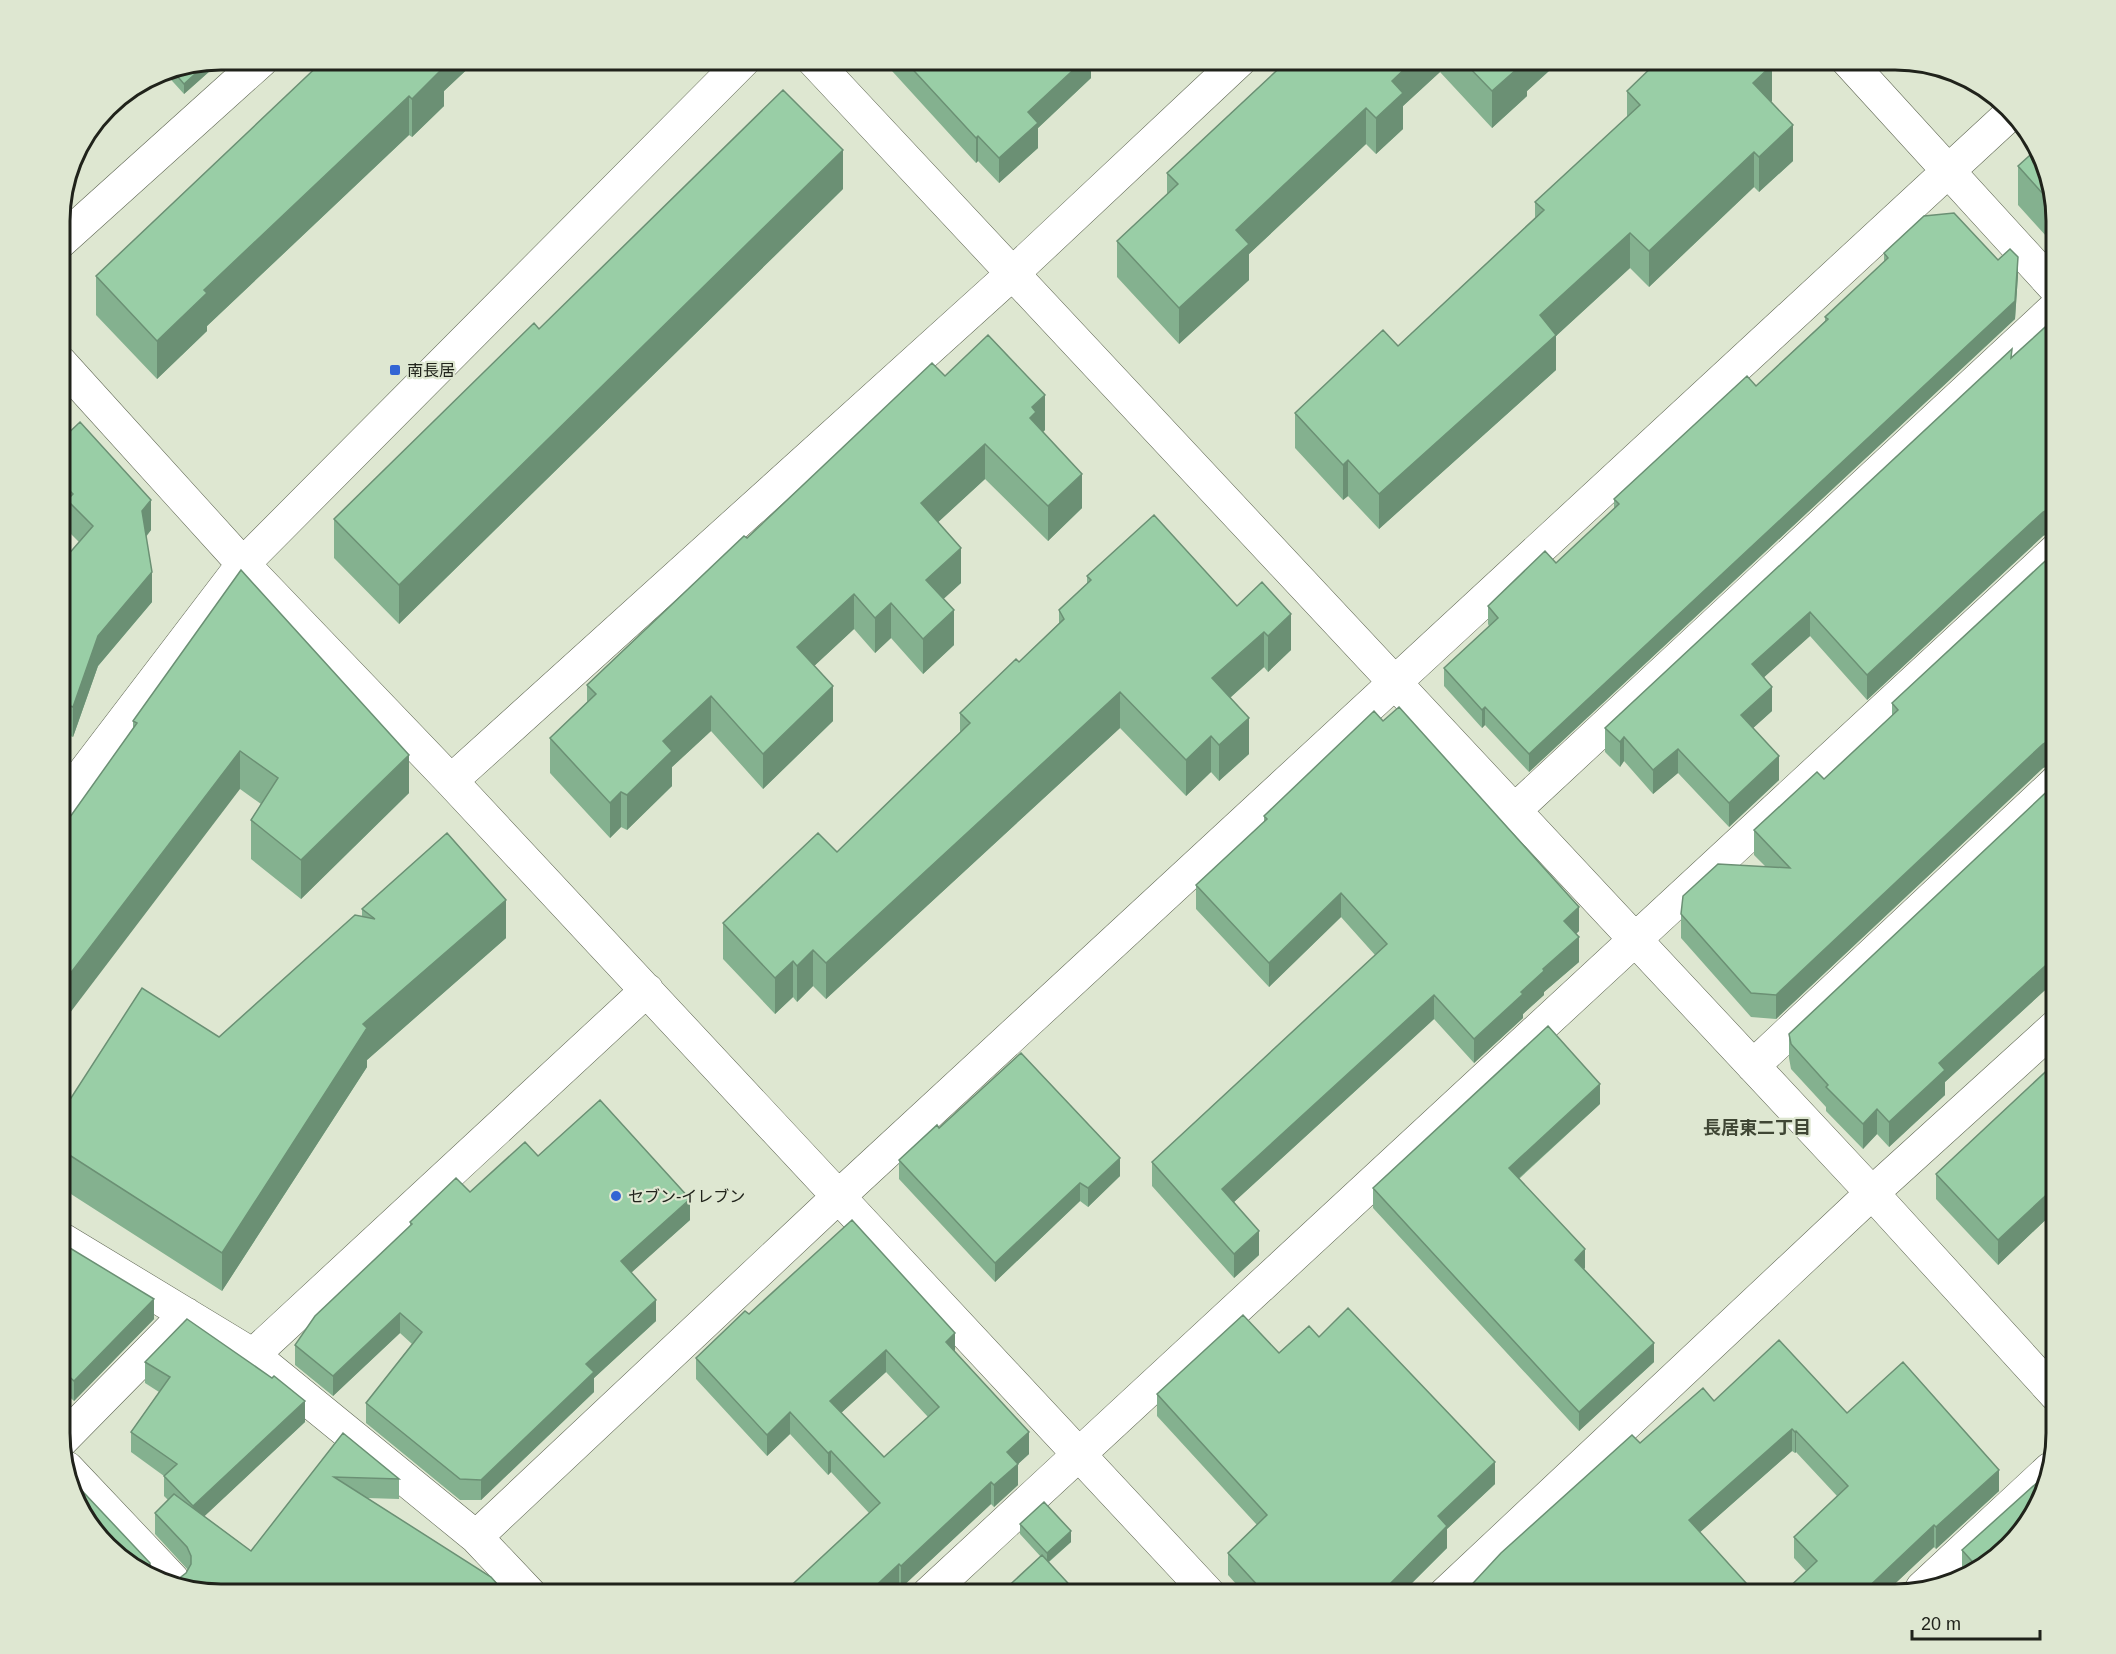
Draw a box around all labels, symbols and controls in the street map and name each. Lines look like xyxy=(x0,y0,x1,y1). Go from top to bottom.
place label: 南長居 xyxy=(407,362,455,379)
marker: 南長居 xyxy=(388,363,402,377)
district label: 長居東二丁目 xyxy=(1703,1118,1811,1138)
place label: セブン-イレブン xyxy=(628,1188,745,1205)
marker: セブン-イレブン xyxy=(609,1189,623,1203)
scale bar xyxy=(1912,1603,2040,1641)
text: 20 m xyxy=(1921,1614,1961,1634)

